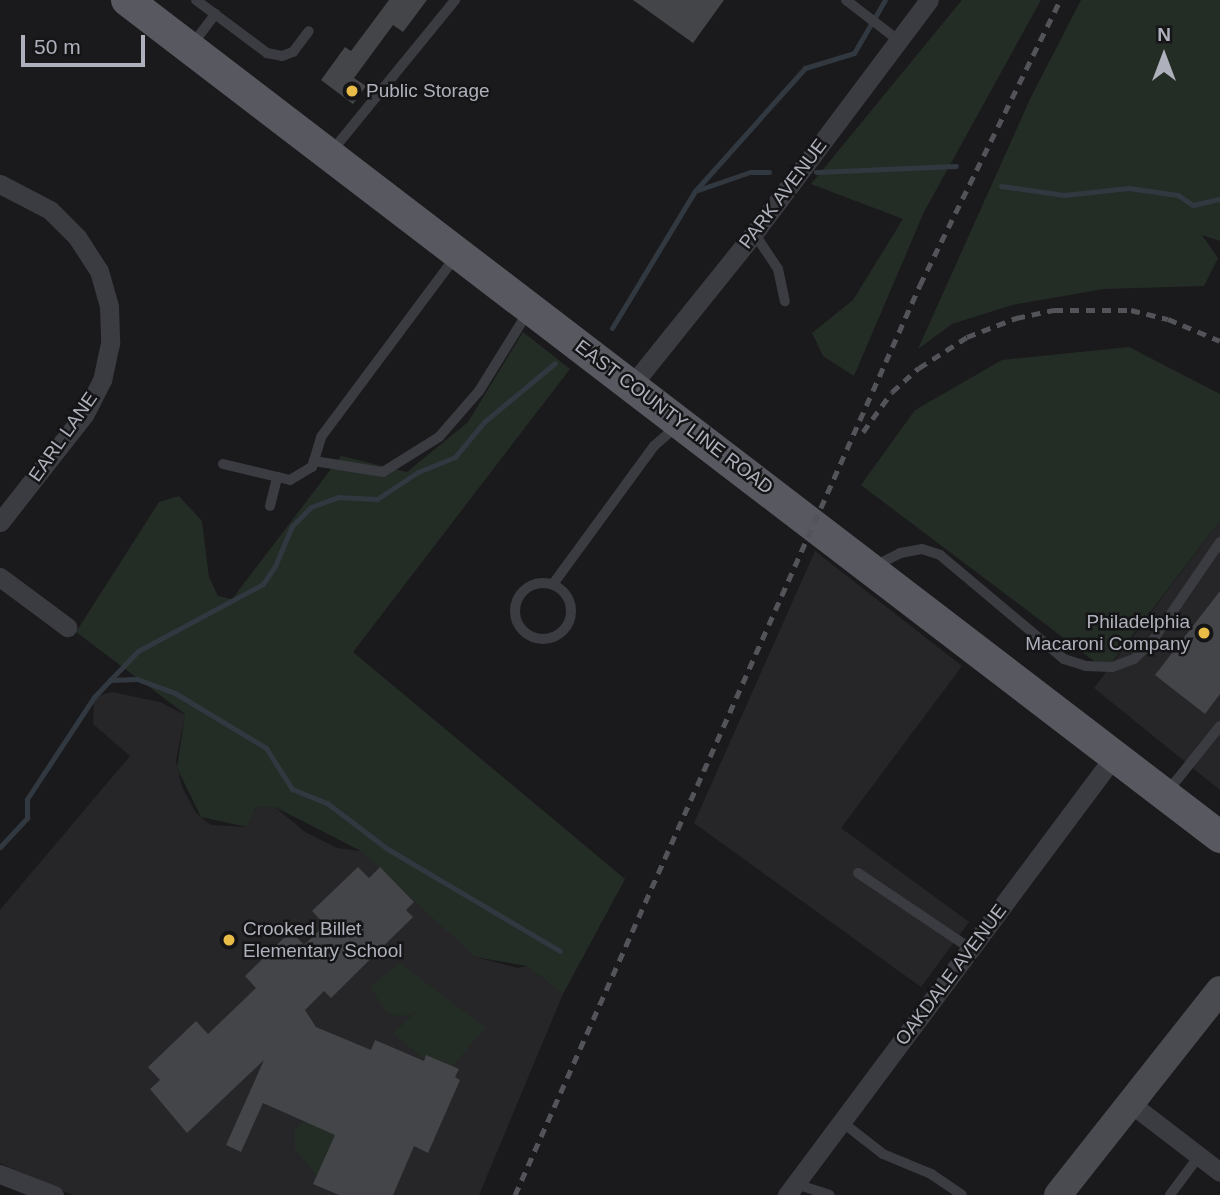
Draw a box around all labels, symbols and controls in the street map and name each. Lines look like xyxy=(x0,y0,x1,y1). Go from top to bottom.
scale bar xyxy=(24,21,149,65)
north arrow xyxy=(1129,21,1199,91)
text: N xyxy=(1157,24,1171,45)
text: 50 m xyxy=(34,35,81,58)
place label: Public Storage xyxy=(366,80,490,102)
marker: Public Storage xyxy=(344,83,360,99)
street label: PARK AVENUE xyxy=(734,134,832,254)
street label: EAST COUNTY LINE ROAD xyxy=(570,335,778,499)
street label: EARL LANE xyxy=(24,388,102,486)
place label: Philadelphia Macaroni Company xyxy=(1025,611,1190,655)
marker: Philadelphia Macaroni Company xyxy=(1196,625,1212,641)
street label: OAKDALE AVENUE xyxy=(890,900,1012,1050)
place label: Crooked Billet Elementary School xyxy=(243,918,402,962)
marker: Crooked Billet Elementary School xyxy=(221,932,237,948)

